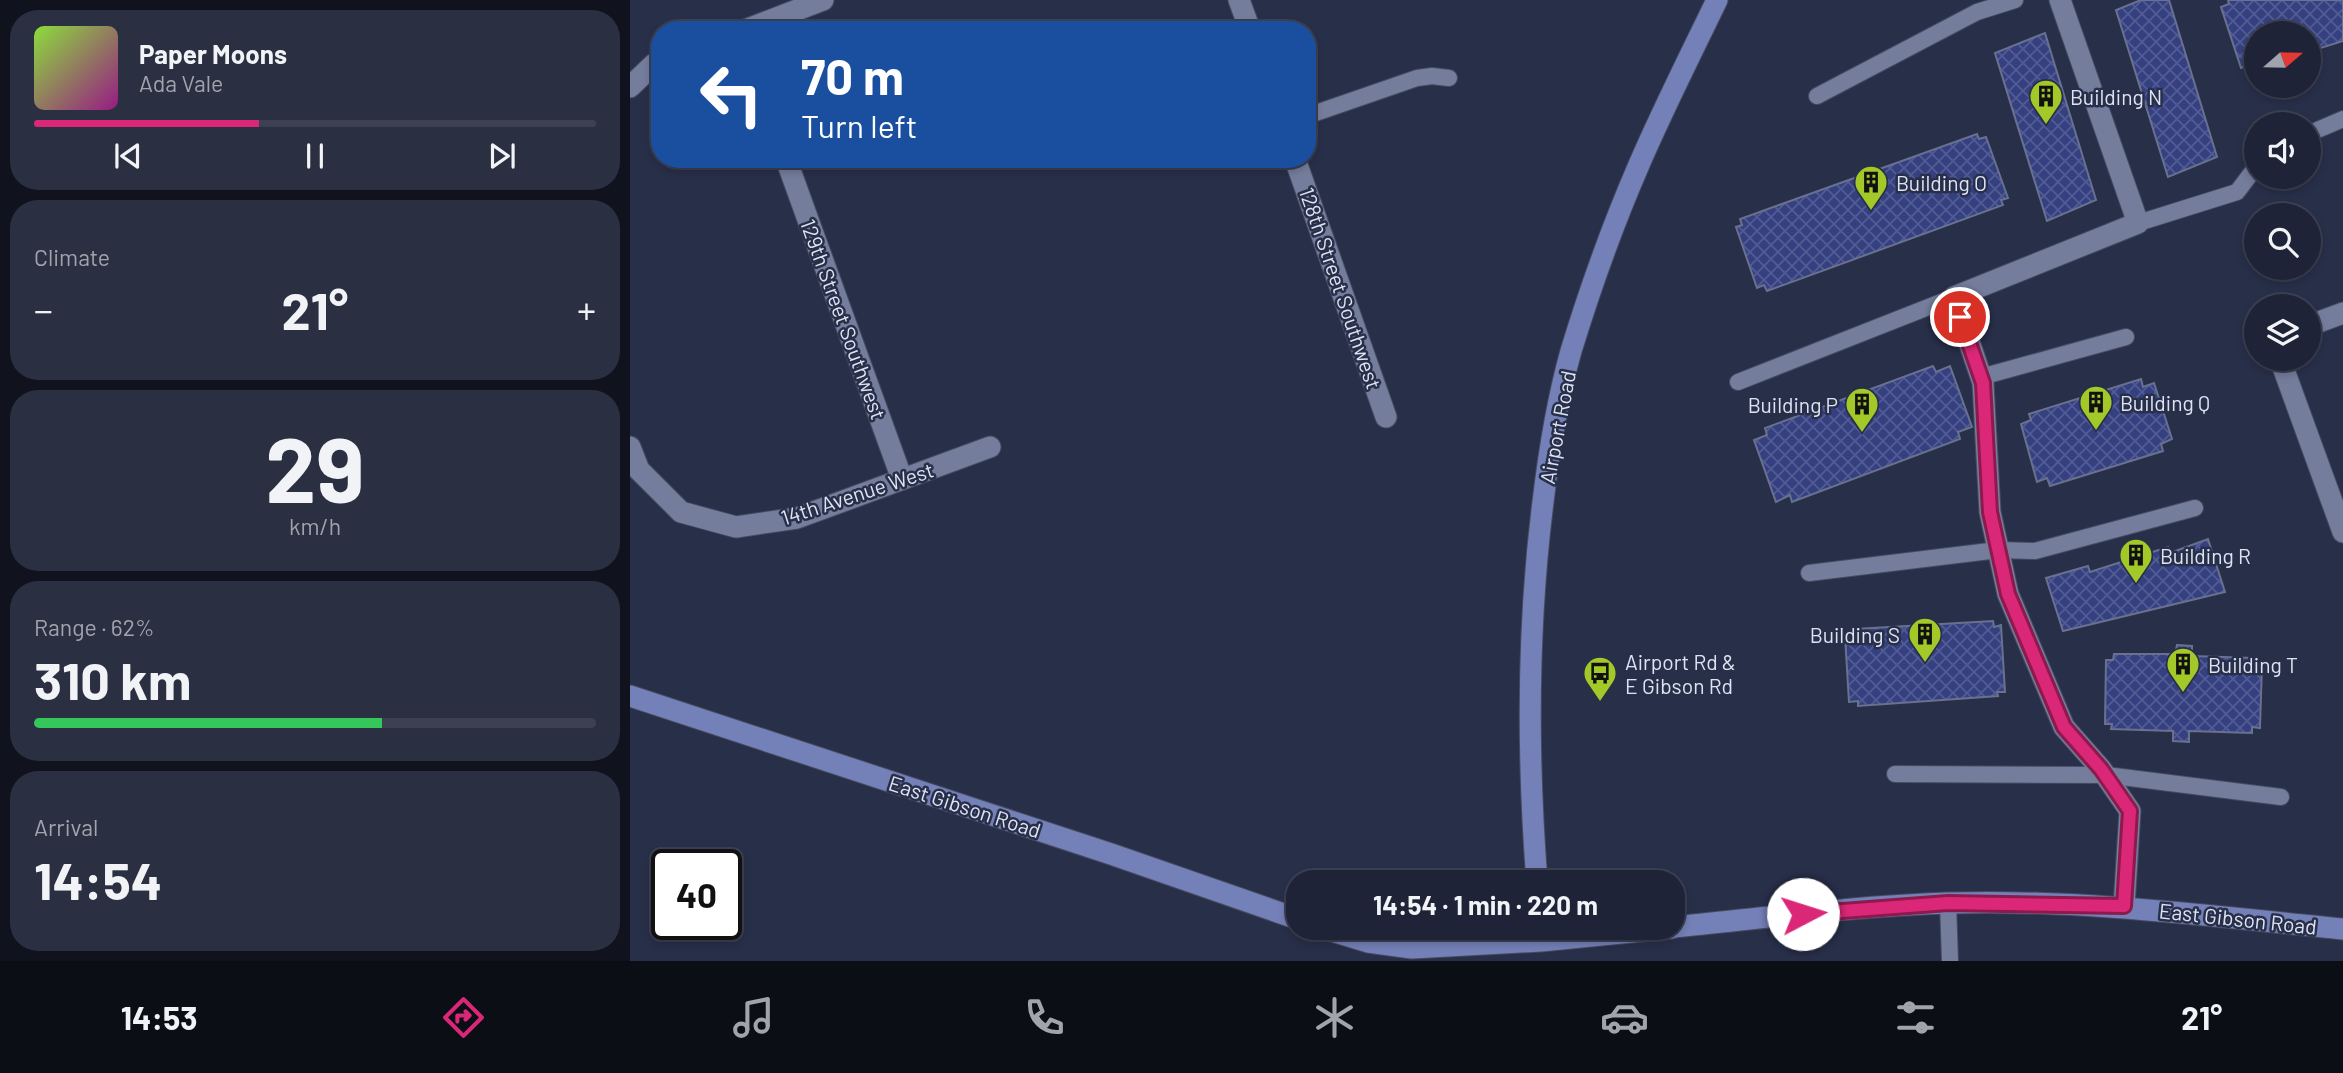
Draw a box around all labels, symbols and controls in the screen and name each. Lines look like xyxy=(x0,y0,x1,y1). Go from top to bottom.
north arrow xyxy=(2244,21,2320,98)
map controls xyxy=(2244,21,2321,371)
text: Paper Moons xyxy=(139,38,287,69)
text: 70 m xyxy=(801,46,904,105)
icon: left xyxy=(686,49,777,140)
text: Ada Vale xyxy=(139,69,223,97)
building icon: Building N xyxy=(2027,77,2065,126)
place label: Building N xyxy=(2070,84,2162,109)
text: Turn left xyxy=(801,106,918,144)
button: sound xyxy=(2244,112,2321,189)
icon: previous xyxy=(109,137,147,175)
icon: pause xyxy=(296,137,334,175)
icon: next xyxy=(483,137,521,175)
building icon: Building O xyxy=(1852,163,1890,212)
place label: Building O xyxy=(1896,170,1987,195)
street label: 128th Street Southwest xyxy=(1295,184,1387,392)
button: search xyxy=(2244,203,2321,280)
street label: 129th Street Southwest xyxy=(796,215,892,423)
text: Climate xyxy=(34,243,110,271)
text: 21° xyxy=(282,278,348,340)
text: − xyxy=(34,286,53,332)
text: + xyxy=(577,286,596,332)
pin xyxy=(1930,287,1990,347)
button: layers xyxy=(2244,294,2321,371)
icon: arrive xyxy=(1941,298,1979,336)
street label: Airport Road xyxy=(1534,368,1580,486)
building icon: Building Q xyxy=(2077,383,2115,432)
building icon: Building P xyxy=(1843,385,1881,434)
place label: Building Q xyxy=(2120,390,2210,415)
place label: Building P xyxy=(1748,392,1838,417)
text: 29 xyxy=(265,412,365,521)
street label: 14th Avenue West xyxy=(777,457,937,529)
text: km/h xyxy=(289,512,341,540)
building icon: Building R xyxy=(2117,536,2155,585)
place label: Building R xyxy=(2160,543,2251,568)
text: Range · 62% xyxy=(34,613,155,641)
building icon: Building S xyxy=(1906,615,1944,664)
place label: Building S xyxy=(1810,622,1900,647)
building icon: Building T xyxy=(2164,645,2202,694)
text: 310 km xyxy=(34,648,192,710)
place label: Airport Rd & E Gibson Rd xyxy=(1625,649,1736,698)
place label: Building T xyxy=(2208,652,2298,677)
bus stop icon: Airport Rd & E Gibson Rd xyxy=(1581,654,1619,703)
street label: East Gibson Road xyxy=(886,770,1044,842)
text: Arrival xyxy=(34,813,98,841)
text: 14:54 xyxy=(34,848,162,910)
speed limit sign: 40 xyxy=(651,849,742,940)
position arrow xyxy=(1766,877,1840,951)
text: 14:54 · 1 min · 220 m xyxy=(1373,889,1598,920)
street label: East Gibson Road xyxy=(2158,897,2318,939)
icon: directions xyxy=(439,993,488,1042)
icon: music xyxy=(729,993,778,1042)
icon: phone xyxy=(1020,993,1069,1042)
icon: climate xyxy=(1310,993,1359,1042)
icon: car xyxy=(1600,993,1649,1042)
icon: filters xyxy=(1891,993,1940,1042)
text: 14:53 xyxy=(121,998,198,1036)
text: 21° xyxy=(2181,998,2222,1036)

